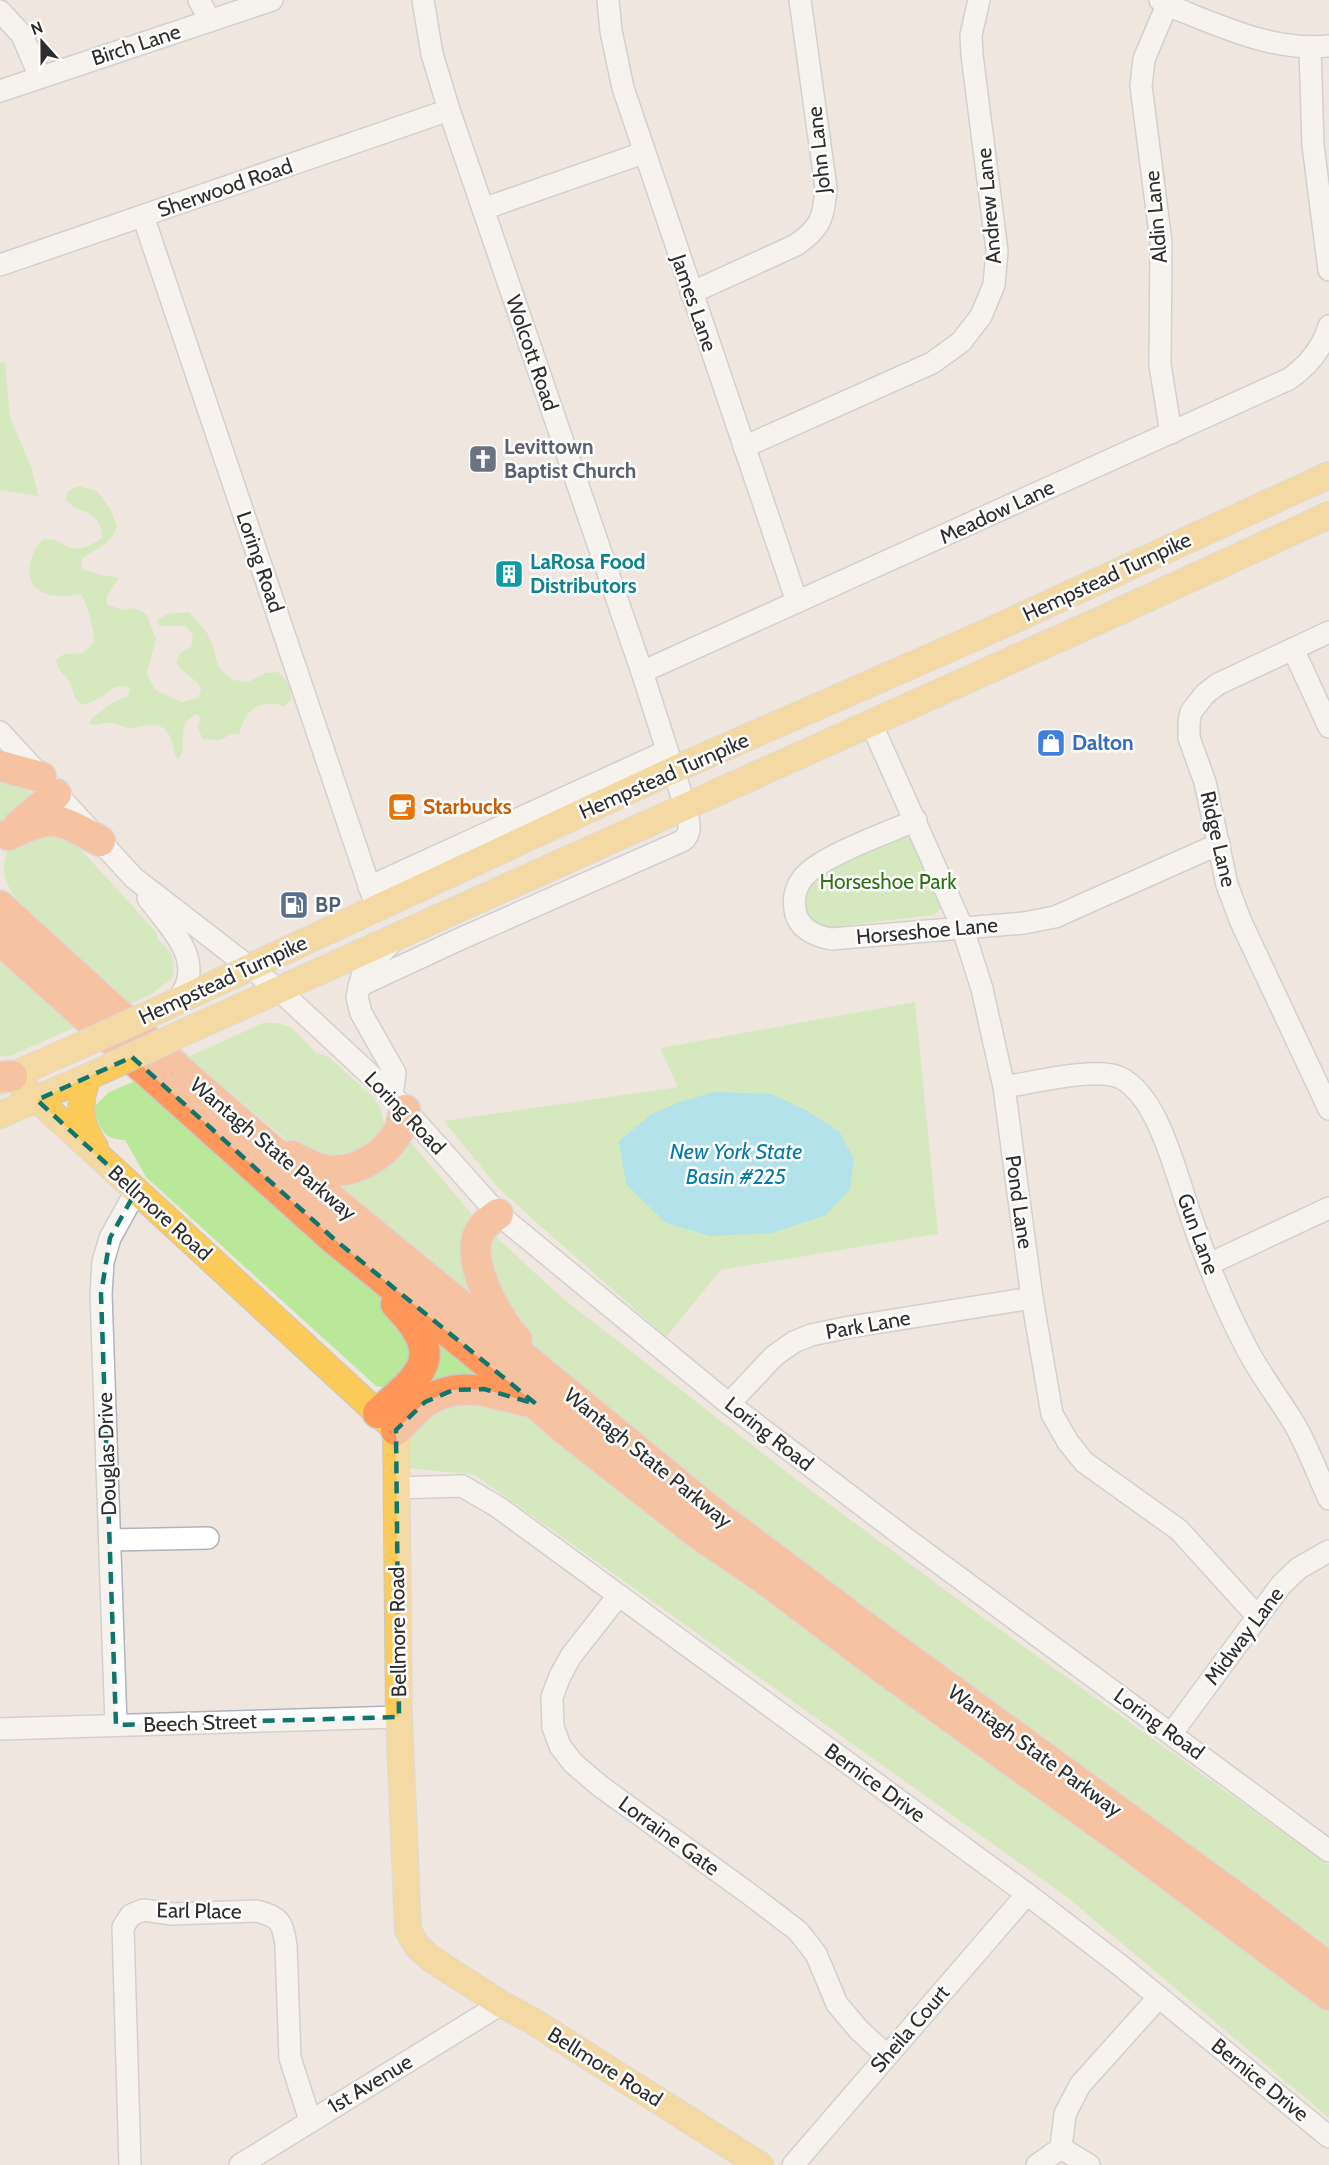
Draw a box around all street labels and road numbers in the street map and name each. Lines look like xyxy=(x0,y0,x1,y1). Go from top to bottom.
street label: Birch Lane xyxy=(88,18,184,71)
street label: John Lane xyxy=(801,105,836,196)
street label: Andrew Lane xyxy=(971,147,1006,265)
street label: Sherwood Road xyxy=(154,153,296,222)
street label: Aldin Lane xyxy=(1139,169,1172,265)
street label: James Lane xyxy=(666,250,723,355)
street label: Wolcott Road xyxy=(501,292,564,414)
street label: Meadow Lane xyxy=(935,474,1058,549)
street label: Loring Road xyxy=(231,508,289,616)
street label: Hempstead Turnpike xyxy=(1019,526,1195,627)
street label: Hempstead Turnpike xyxy=(575,727,753,824)
street label: Ridge Lane xyxy=(1195,788,1242,890)
street label: Horseshoe Lane xyxy=(855,912,999,949)
street label: Hempstead Turnpike xyxy=(135,929,311,1030)
street label: Loring Road xyxy=(360,1066,451,1159)
street label: Wantagh State Parkway xyxy=(185,1072,362,1226)
street label: Pond Lane xyxy=(1001,1153,1038,1251)
street label: Bellmore Road xyxy=(103,1160,217,1266)
street label: Gun Lane xyxy=(1172,1190,1225,1278)
street label: Park Lane xyxy=(824,1305,913,1344)
street label: Wantagh State Parkway xyxy=(559,1382,738,1533)
street label: Loring Road xyxy=(720,1391,819,1476)
street label: Douglas Drive xyxy=(92,1392,121,1516)
street label: Bellmore Road xyxy=(384,1567,411,1697)
street label: Midway Lane xyxy=(1199,1582,1289,1690)
street label: Wantagh State Parkway xyxy=(943,1679,1128,1822)
street label: Loring Road xyxy=(1109,1683,1209,1765)
street label: Beech Street xyxy=(143,1708,257,1737)
street label: Bernice Drive xyxy=(820,1738,931,1828)
street label: Lorraine Gate xyxy=(614,1791,725,1881)
street label: Earl Place xyxy=(156,1897,242,1924)
street label: Sheila Court xyxy=(865,1980,954,2077)
street label: Bellmore Road xyxy=(543,2021,667,2112)
street label: Bernice Drive xyxy=(1207,2033,1314,2127)
street label: 1st Avenue xyxy=(323,2049,417,2118)

